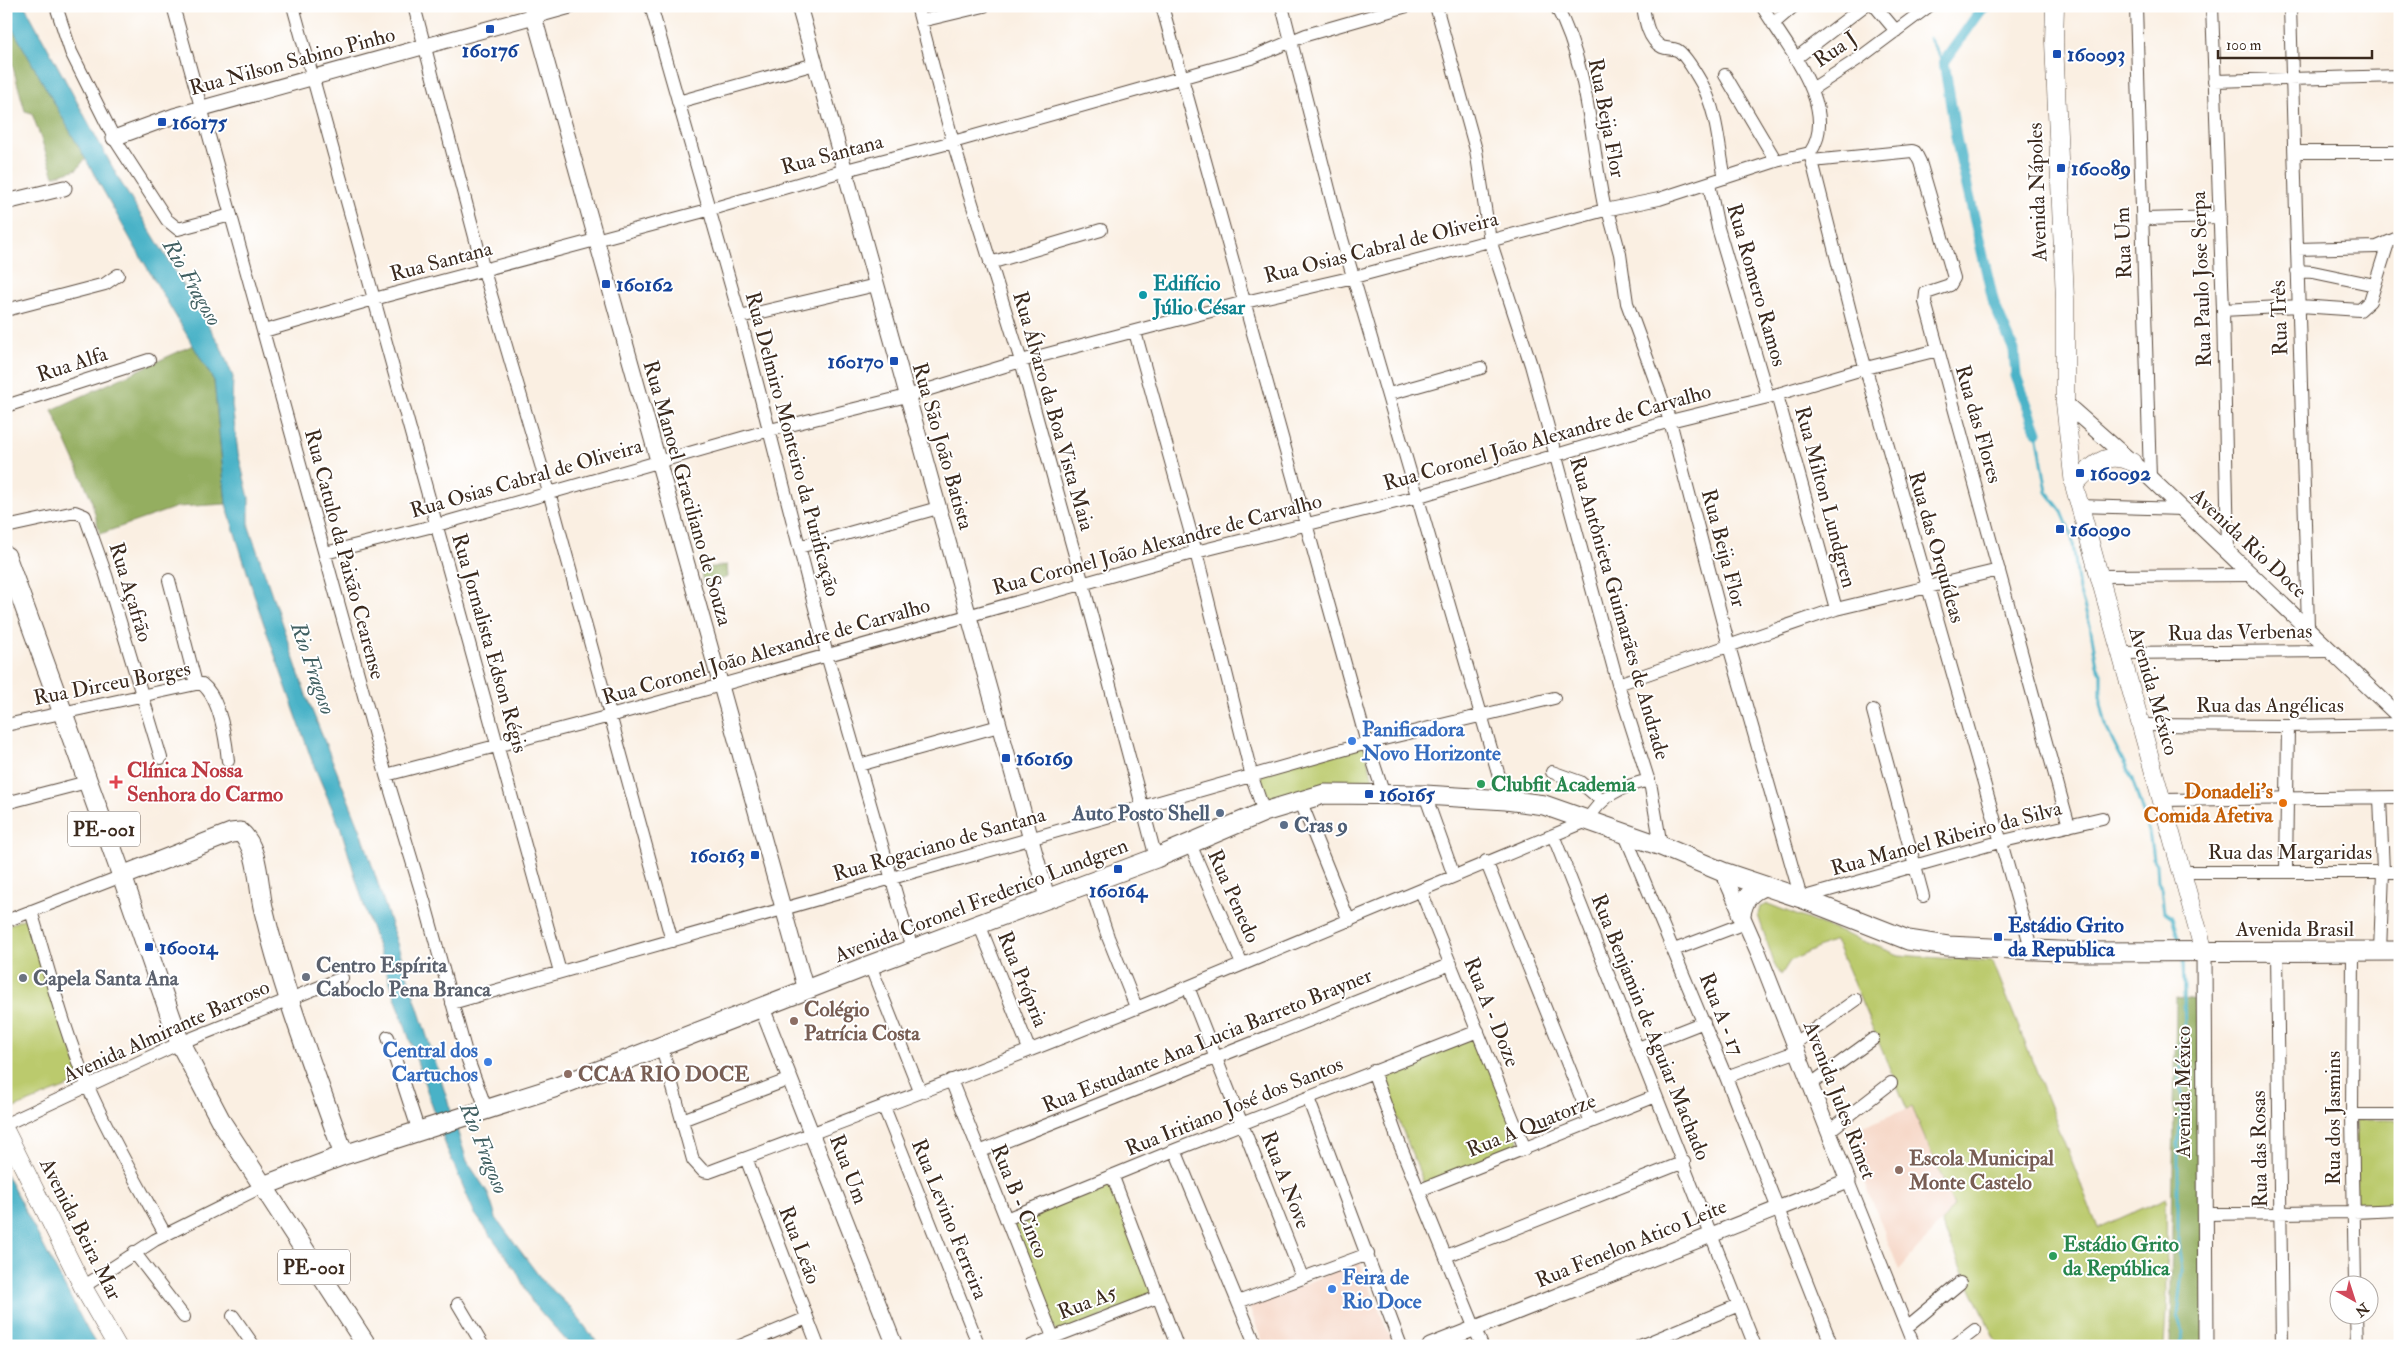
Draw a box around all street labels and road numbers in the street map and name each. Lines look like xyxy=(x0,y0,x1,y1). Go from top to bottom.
street label: Rua Nilson Sabino Pinho xyxy=(186,21,398,102)
street label: Rua J xyxy=(1808,25,1862,74)
street label: Rua Beija Flor xyxy=(1582,56,1631,180)
street label: Avenida Nápoles xyxy=(2022,122,2053,263)
street label: Rua Santana xyxy=(778,128,887,181)
street label: Rua Paulo Jose Serpa xyxy=(2185,190,2218,367)
street label: Rua Romero Ramos xyxy=(1720,201,1793,370)
street label: Rua Osias Cabral de Oliveira xyxy=(1261,205,1501,290)
street label: Rua Um xyxy=(2109,206,2138,280)
street label: Rua Santana xyxy=(387,235,496,288)
street label: Rua Três xyxy=(2265,280,2294,356)
street label: Rua Álvaro da Boa Vista Maia xyxy=(1006,288,1101,534)
street label: Rua Delmiro Monteiro da Purificação xyxy=(739,289,846,599)
street label: Rua Alfa xyxy=(33,340,111,389)
street label: Rua Manoel Graciliano de Souza xyxy=(637,357,739,629)
street label: Rua São João Batista xyxy=(906,360,979,533)
street label: Rua das Flores xyxy=(1949,362,2008,486)
street label: Rua Coronel João Alexandre de Carvalho xyxy=(1380,378,1714,497)
street label: Rua Milton Lundgren xyxy=(1788,403,1863,591)
street label: Rua Catulo da Paixão Cearense xyxy=(298,426,391,683)
street label: Rua Osias Cabral de Oliveira xyxy=(407,432,646,525)
street label: Rua Antônieta Guimarães de Andrade xyxy=(1563,453,1676,763)
street label: Rua das Orquídeas xyxy=(1902,468,1971,626)
street label: Avenida Rio Doce xyxy=(2184,482,2313,604)
street label: Rua Beija Flor xyxy=(1695,486,1752,610)
street label: Rua Coronel João Alexandre de Carvalho xyxy=(989,487,1325,602)
street label: Rua Jornalista Edson Régis xyxy=(445,530,534,756)
street label: Rua Açafrão xyxy=(103,539,158,645)
street label: Rua Coronel João Alexandre de Carvalho xyxy=(599,592,933,711)
street label: Rua das Verbenas xyxy=(2167,618,2313,647)
street label: Avenida México xyxy=(2122,623,2185,758)
street label: Rua Dirceu Borges xyxy=(31,655,193,712)
street label: Rua das Angélicas xyxy=(2196,692,2344,719)
street label: Rua Manoel Ribeiro da Silva xyxy=(1828,795,2065,882)
street label: Rua Rogaciano de Santana xyxy=(830,801,1049,888)
road number: PE-001 xyxy=(68,812,140,846)
street label: Avenida Coronel Frederico Lundgren xyxy=(830,832,1132,969)
street label: Rua das Margaridas xyxy=(2208,839,2372,866)
street label: Rua Penedo xyxy=(1201,845,1266,947)
street label: Rua Benjamin de Aguiar Machado xyxy=(1585,890,1716,1164)
street label: Avenida Brasil xyxy=(2235,916,2355,943)
street label: Rua Própria xyxy=(991,927,1054,1032)
street label: Rua A - Doze xyxy=(1457,953,1526,1071)
street label: Rua Estudante Ana Lucia Barreto Brayner xyxy=(1038,962,1376,1119)
street label: Rua A - 17 xyxy=(1693,969,1750,1060)
street label: Avenida Almirante Barroso xyxy=(58,974,274,1090)
street label: Avenida Jules Rimet xyxy=(1797,1016,1882,1183)
street label: Avenida México xyxy=(2170,1026,2197,1159)
street label: Rua Iritiano José dos Santos xyxy=(1121,1050,1347,1163)
street label: Rua dos Jasmins xyxy=(2320,1051,2347,1185)
street label: Rua A Quatorze xyxy=(1462,1087,1600,1164)
street label: Rua das Rosas xyxy=(2245,1090,2274,1208)
street label: Rua A Nove xyxy=(1255,1128,1317,1233)
street label: Rua Um xyxy=(823,1131,874,1208)
street label: Rua Levino Ferreira xyxy=(905,1135,994,1304)
street label: Rua B - Cinco xyxy=(984,1140,1055,1262)
street label: Avenida Beira Mar xyxy=(33,1153,128,1305)
street label: Rua Fenelon Atico Leite xyxy=(1532,1193,1731,1294)
street label: Rua Leão xyxy=(772,1202,827,1288)
road number: PE-001 xyxy=(278,1250,350,1284)
street label: Rua A5 xyxy=(1054,1279,1121,1326)

